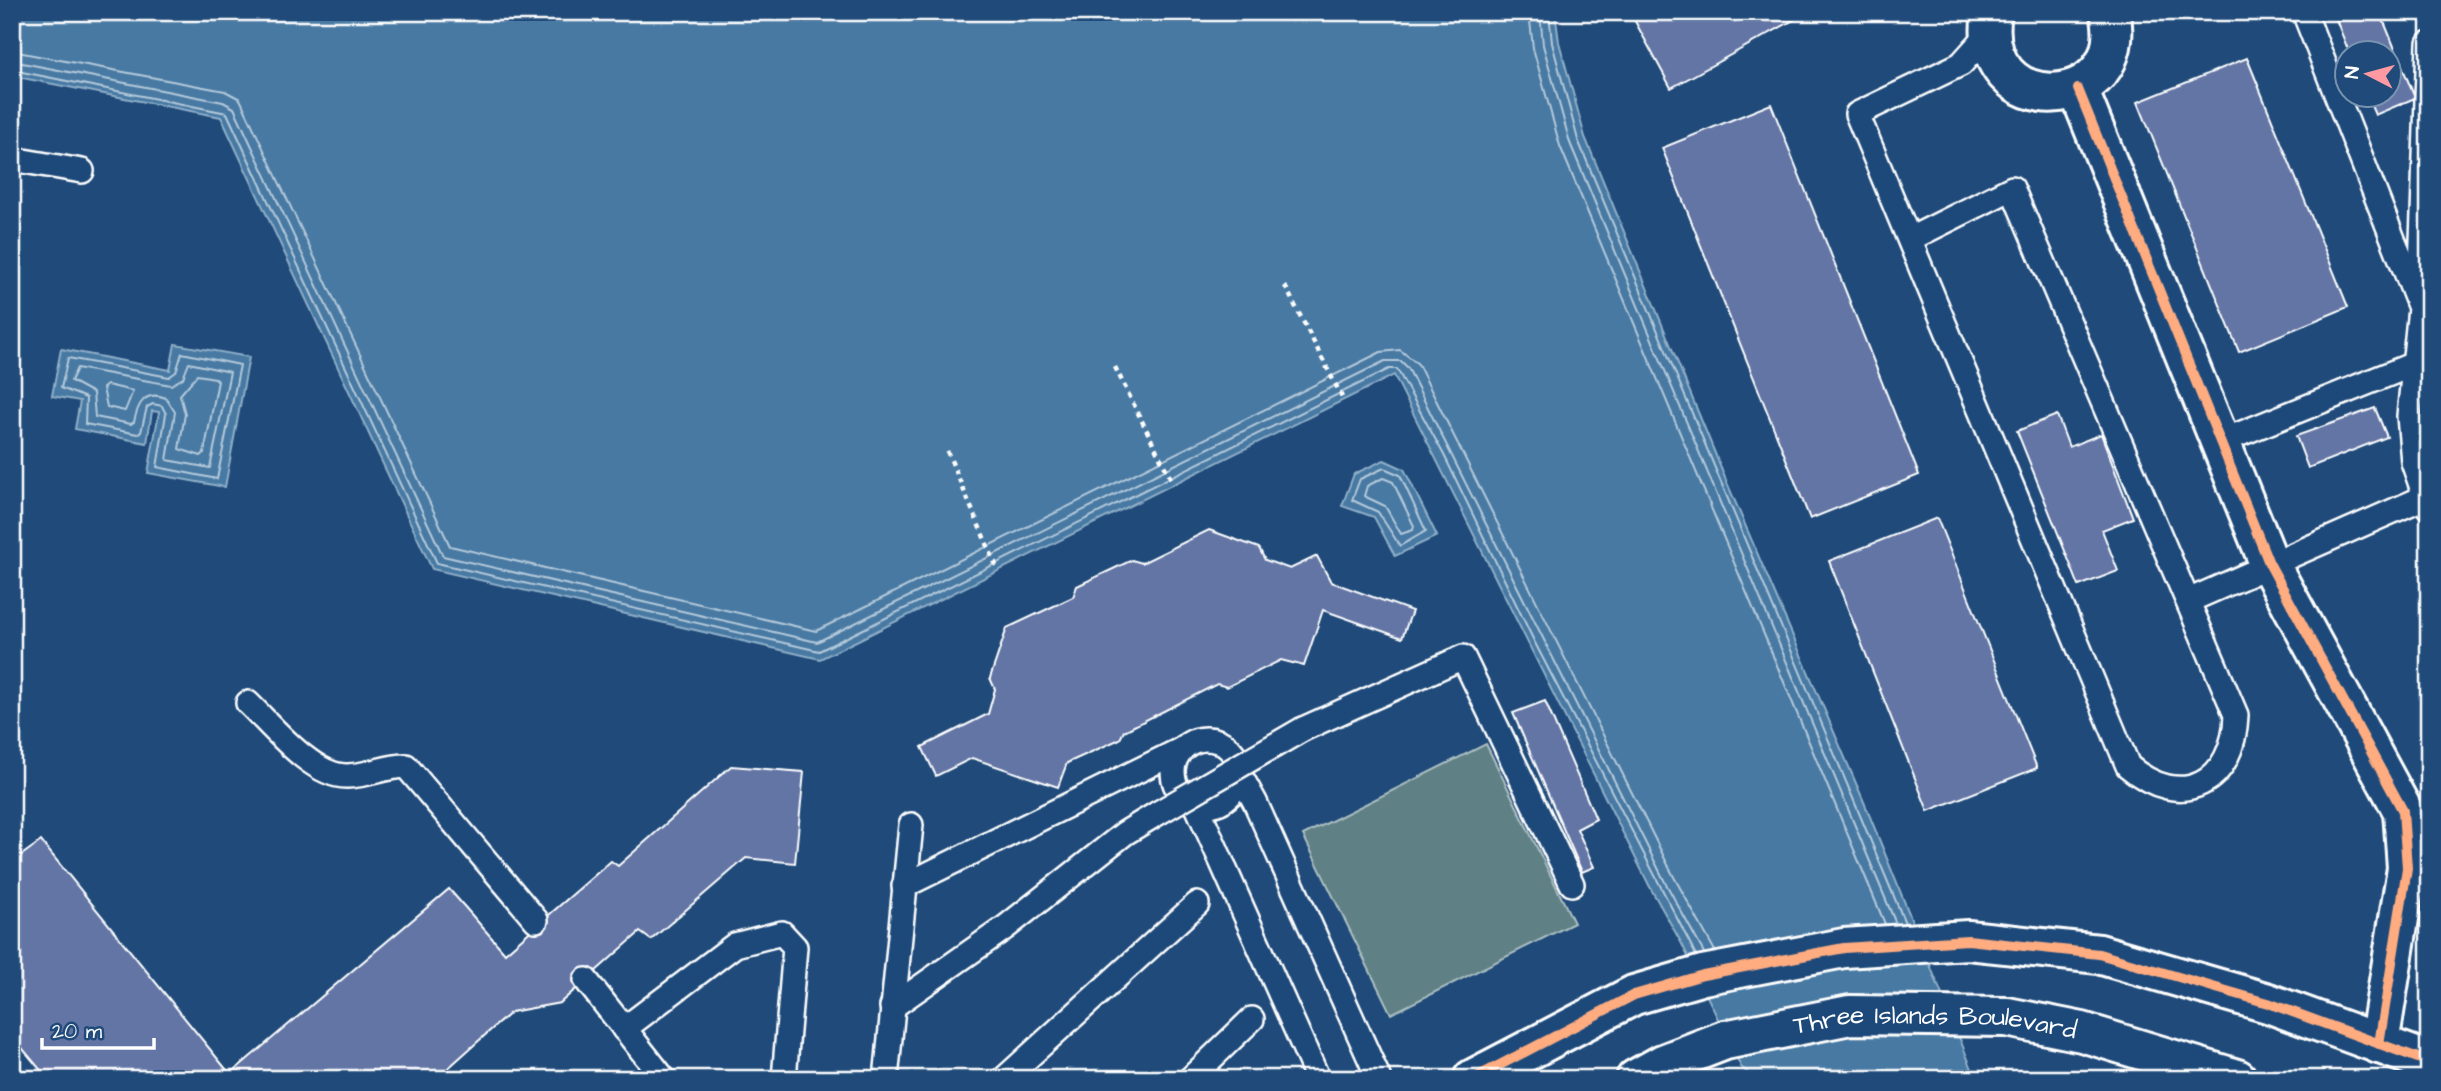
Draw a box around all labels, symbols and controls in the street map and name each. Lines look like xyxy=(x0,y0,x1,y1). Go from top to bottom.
north arrow xyxy=(2332,38,2402,108)
text: N xyxy=(2339,65,2367,80)
street label: Three Islands Boulevard xyxy=(1790,997,2080,1049)
scale bar xyxy=(42,1007,154,1051)
text: 20 m xyxy=(52,1017,103,1046)

